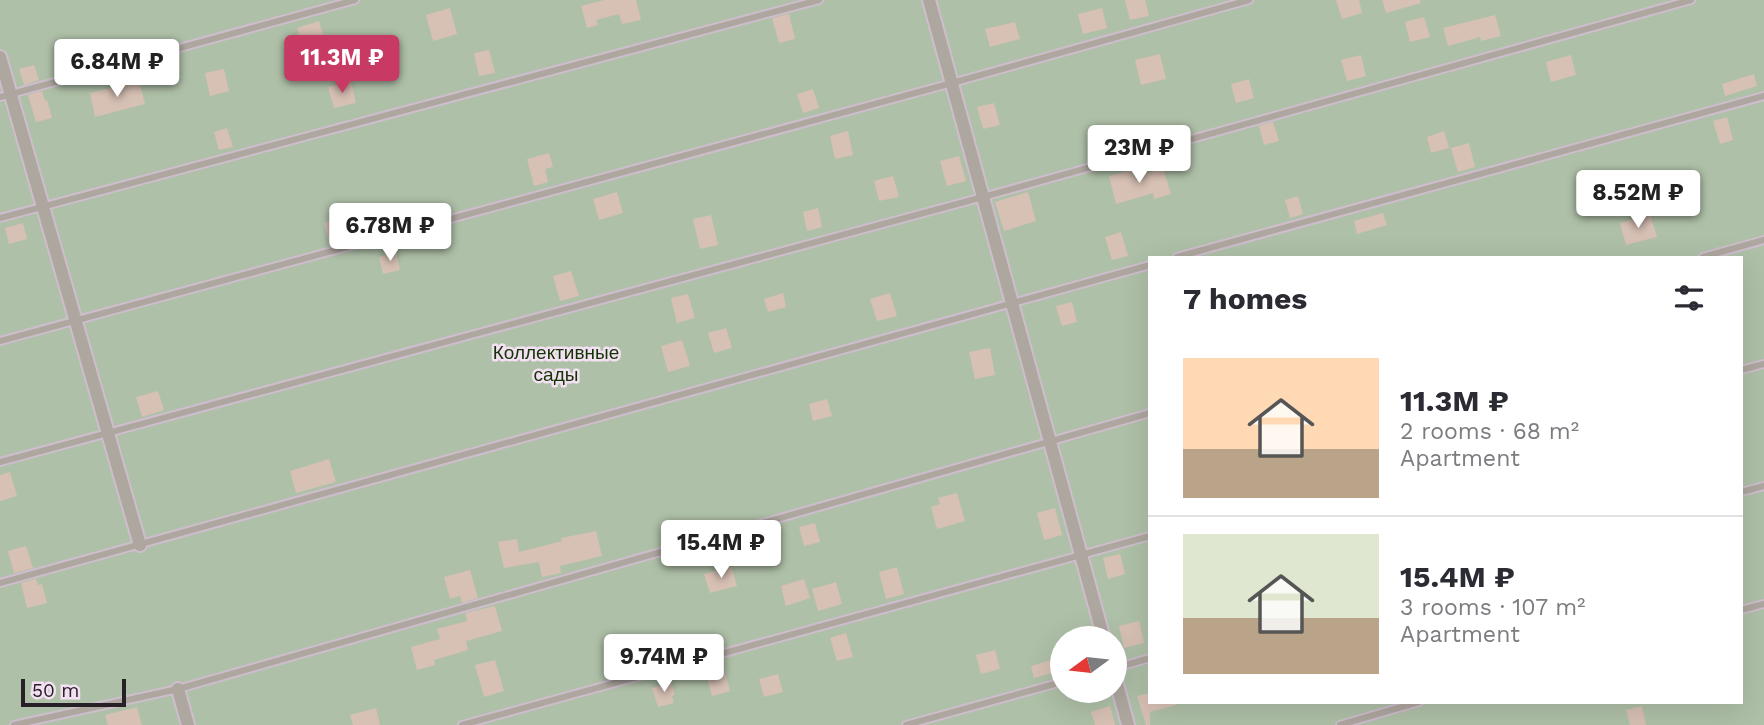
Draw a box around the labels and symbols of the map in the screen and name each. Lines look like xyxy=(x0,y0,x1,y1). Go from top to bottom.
pin: 11.3M ₽ xyxy=(277,36,407,95)
pin: 6.84M ₽ xyxy=(52,40,182,99)
pin: 23M ₽ xyxy=(1090,125,1188,185)
pin: 8.52M ₽ xyxy=(1573,170,1703,230)
pin: 6.78M ₽ xyxy=(325,204,455,263)
park label: Коллективные сады xyxy=(493,341,619,386)
pin: 15.4M ₽ xyxy=(656,520,786,580)
north arrow xyxy=(1050,626,1127,704)
pin: 9.74M ₽ xyxy=(599,634,729,694)
scale bar xyxy=(21,676,126,708)

